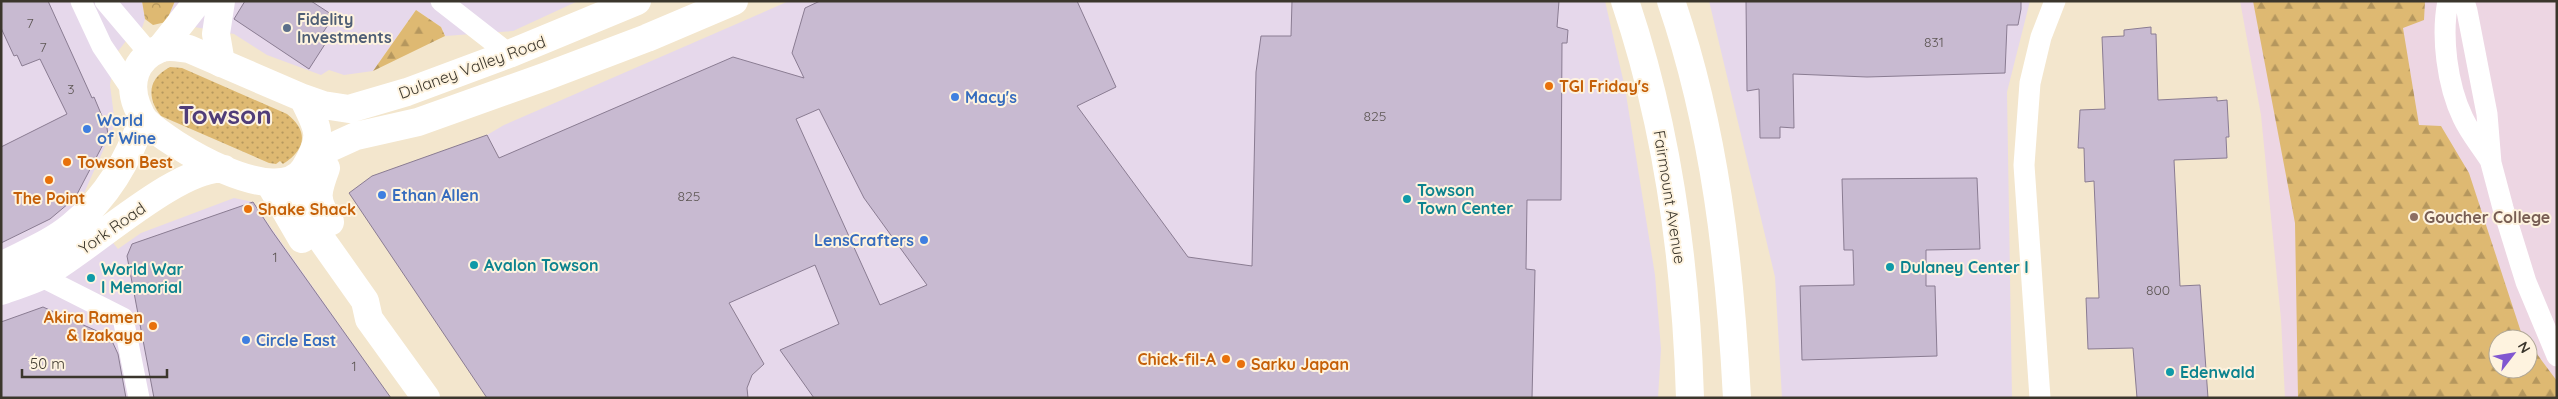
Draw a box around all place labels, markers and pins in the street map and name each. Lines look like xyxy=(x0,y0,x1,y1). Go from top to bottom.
place label: Fidelity Investments xyxy=(297,9,392,47)
marker: Fidelity Investments xyxy=(281,22,293,34)
place label: TGI Friday's xyxy=(1559,76,1649,96)
marker: TGI Friday's xyxy=(1543,80,1555,92)
place label: Macy's xyxy=(965,87,1017,107)
marker: Macy's xyxy=(949,91,961,103)
place label: World of Wine xyxy=(97,110,156,148)
marker: World of Wine xyxy=(81,123,93,135)
place label: Towson Best xyxy=(77,152,173,172)
marker: Towson Best xyxy=(61,156,73,168)
marker: The Point xyxy=(43,174,55,186)
place label: Towson Town Center xyxy=(1417,180,1513,218)
place label: Ethan Allen xyxy=(392,185,479,205)
place label: The Point xyxy=(13,188,85,208)
marker: Ethan Allen xyxy=(376,189,388,201)
marker: Towson Town Center xyxy=(1401,193,1413,205)
place label: Shake Shack xyxy=(258,199,356,219)
marker: Shake Shack xyxy=(242,203,254,215)
place label: Goucher College xyxy=(2424,207,2550,227)
marker: Goucher College xyxy=(2408,211,2420,223)
place label: LensCrafters xyxy=(814,230,914,250)
marker: LensCrafters xyxy=(918,234,930,246)
place label: Avalon Towson xyxy=(484,255,598,275)
place label: Dulaney Center I xyxy=(1900,257,2029,277)
place label: World War I Memorial xyxy=(101,259,183,297)
marker: Avalon Towson xyxy=(468,259,480,271)
marker: Dulaney Center I xyxy=(1884,261,1896,273)
marker: World War I Memorial xyxy=(85,272,97,284)
place label: Akira Ramen & Izakaya xyxy=(44,307,143,345)
marker: Akira Ramen & Izakaya xyxy=(147,320,159,332)
place label: Circle East xyxy=(256,330,336,350)
marker: Circle East xyxy=(240,334,252,346)
place label: Chick-fil-A xyxy=(1137,349,1217,369)
marker: Chick-fil-A xyxy=(1220,353,1232,365)
place label: Sarku Japan xyxy=(1251,354,1349,374)
marker: Sarku Japan xyxy=(1235,358,1247,370)
place label: Edenwald xyxy=(2180,362,2255,382)
marker: Edenwald xyxy=(2164,366,2176,378)

